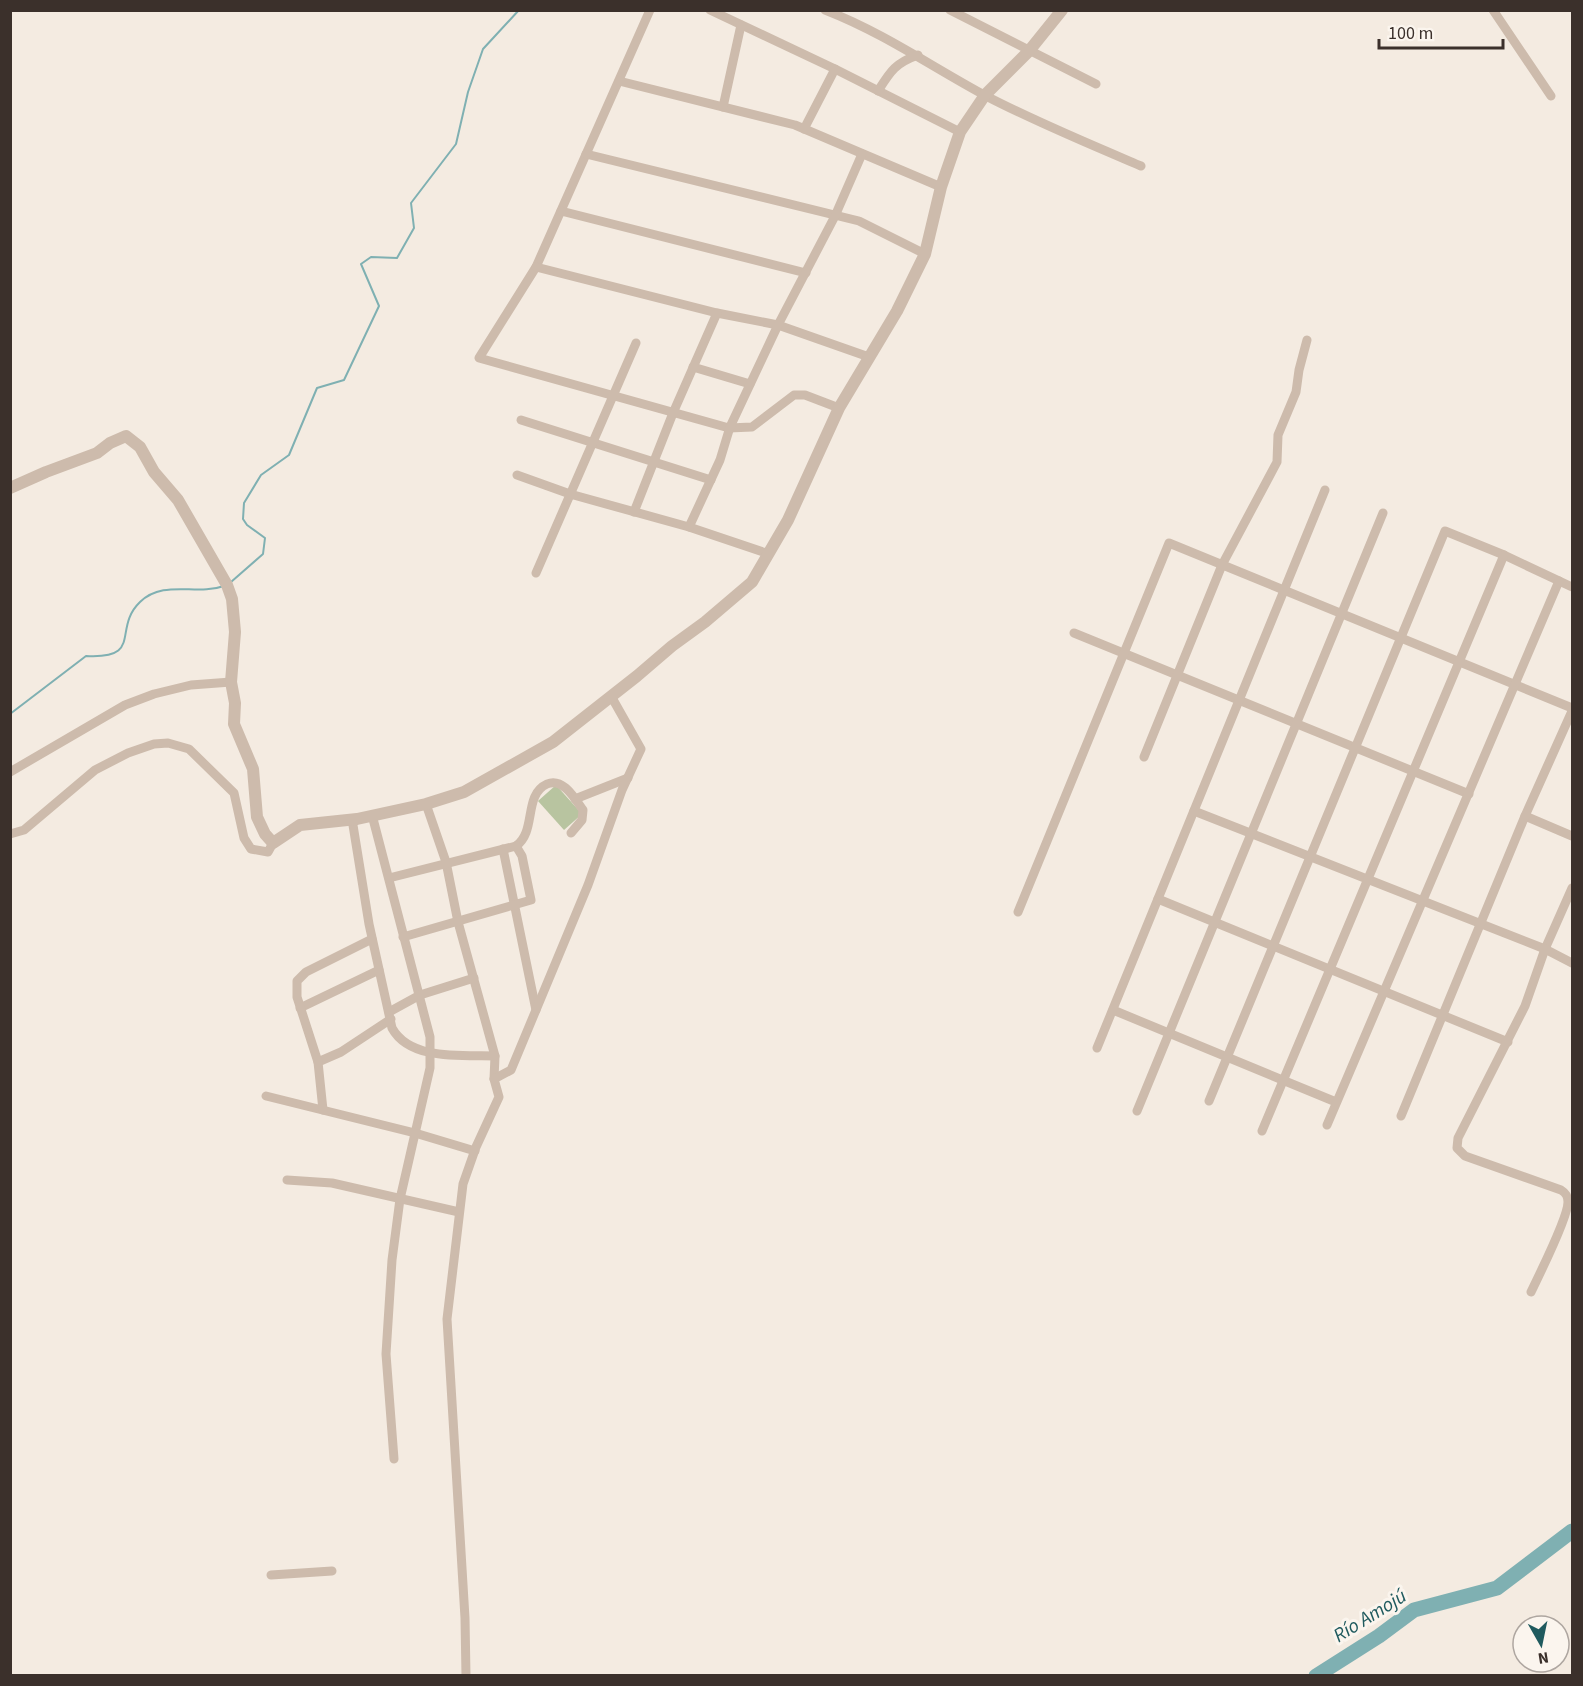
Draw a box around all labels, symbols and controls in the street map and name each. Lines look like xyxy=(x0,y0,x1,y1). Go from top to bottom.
scale bar xyxy=(1379,12,1504,50)
text: 100 m xyxy=(1388,21,1433,46)
water label: Río Amojú xyxy=(1328,1582,1412,1650)
north arrow xyxy=(1511,1614,1571,1674)
text: N xyxy=(1536,1646,1550,1670)

